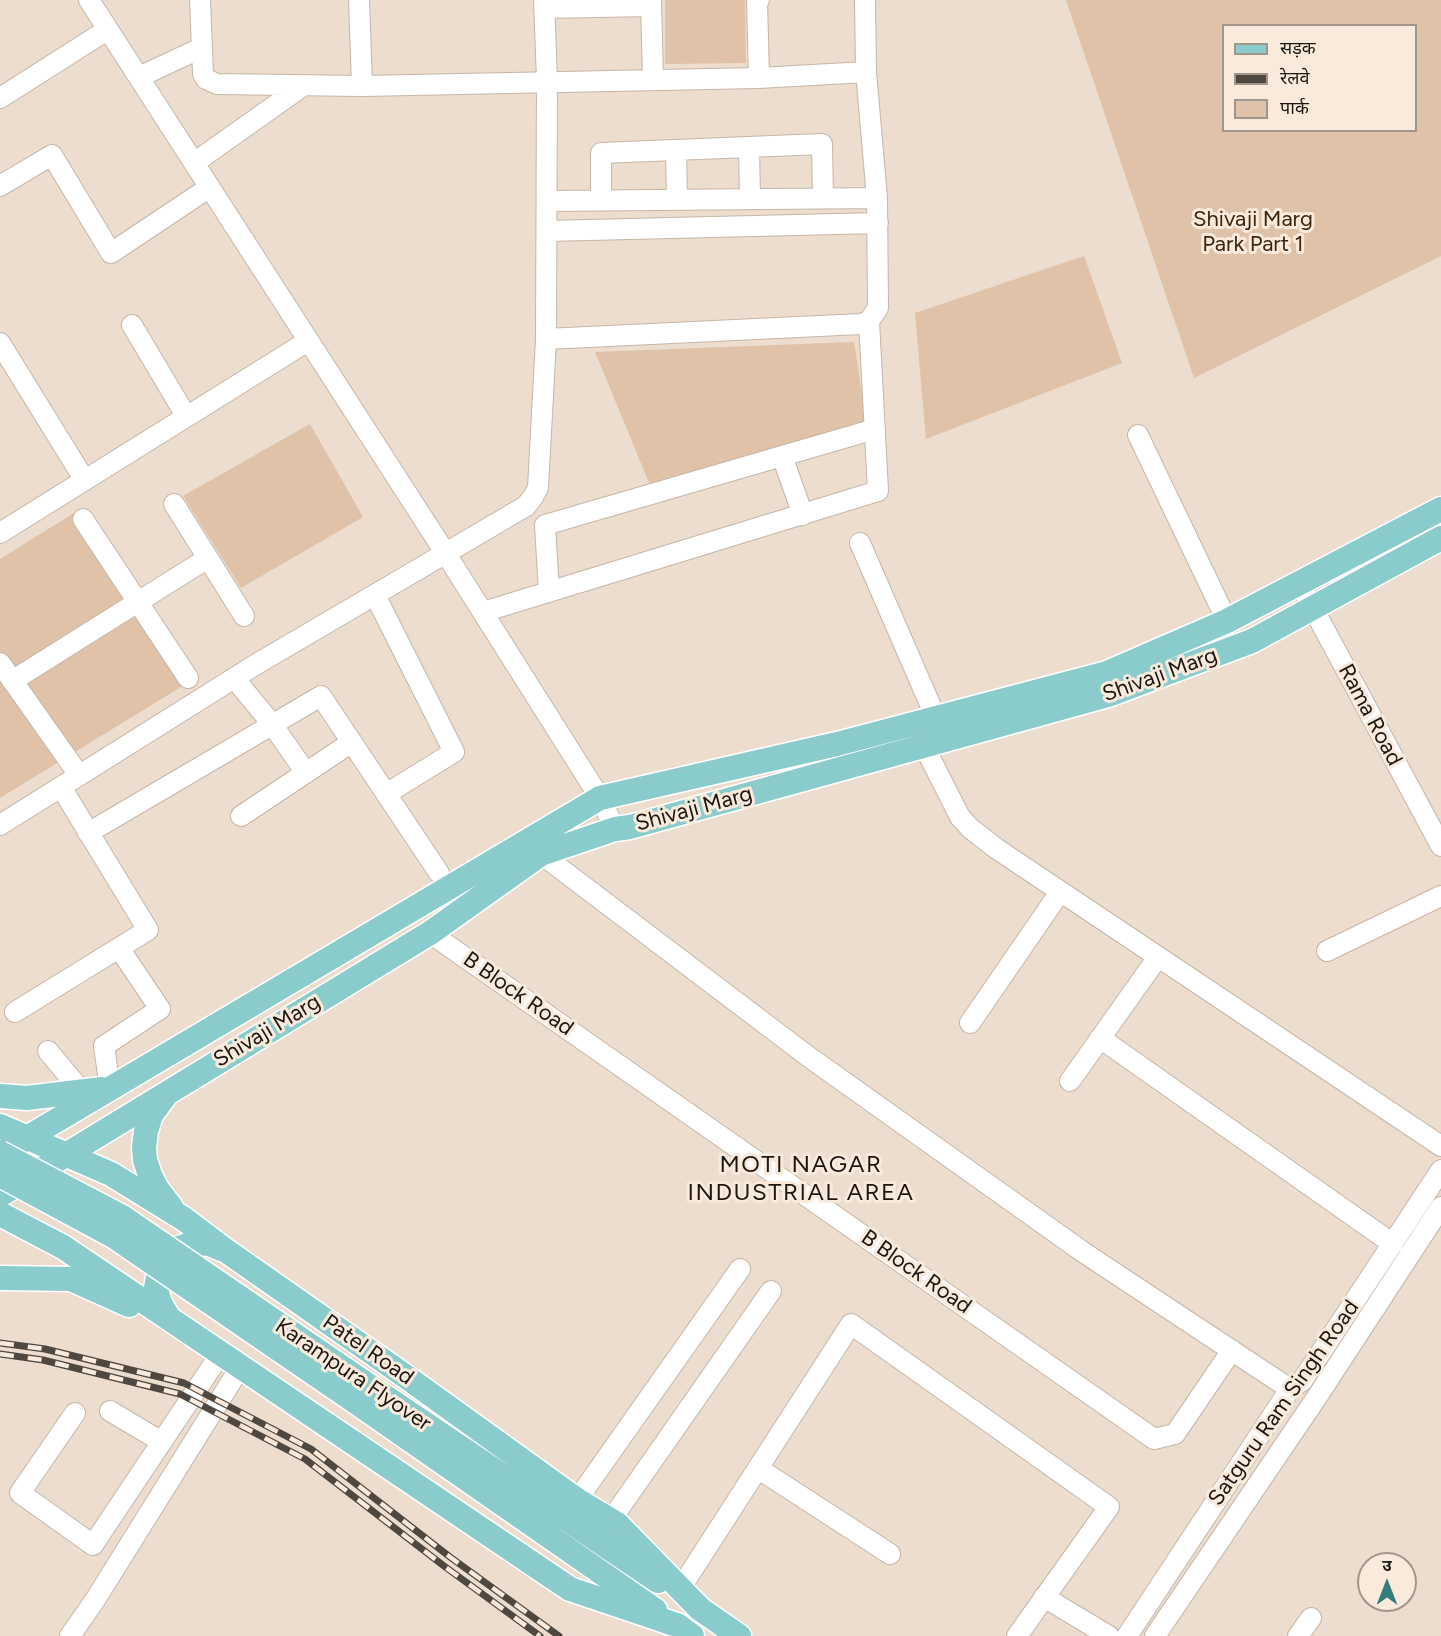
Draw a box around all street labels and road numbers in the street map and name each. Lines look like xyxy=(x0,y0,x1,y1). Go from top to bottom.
street label: Shivaji Marg xyxy=(1099,642,1221,708)
street label: Rama Road xyxy=(1332,660,1408,770)
street label: Shivaji Marg xyxy=(633,781,755,837)
street label: B Block Road xyxy=(458,946,578,1042)
street label: Shivaji Marg xyxy=(209,989,325,1073)
street label: B Block Road xyxy=(856,1224,976,1320)
street label: Satguru Ram Singh Road xyxy=(1203,1295,1365,1511)
street label: Patel Road xyxy=(317,1309,419,1391)
street label: Karampura Flyover xyxy=(270,1313,436,1437)

